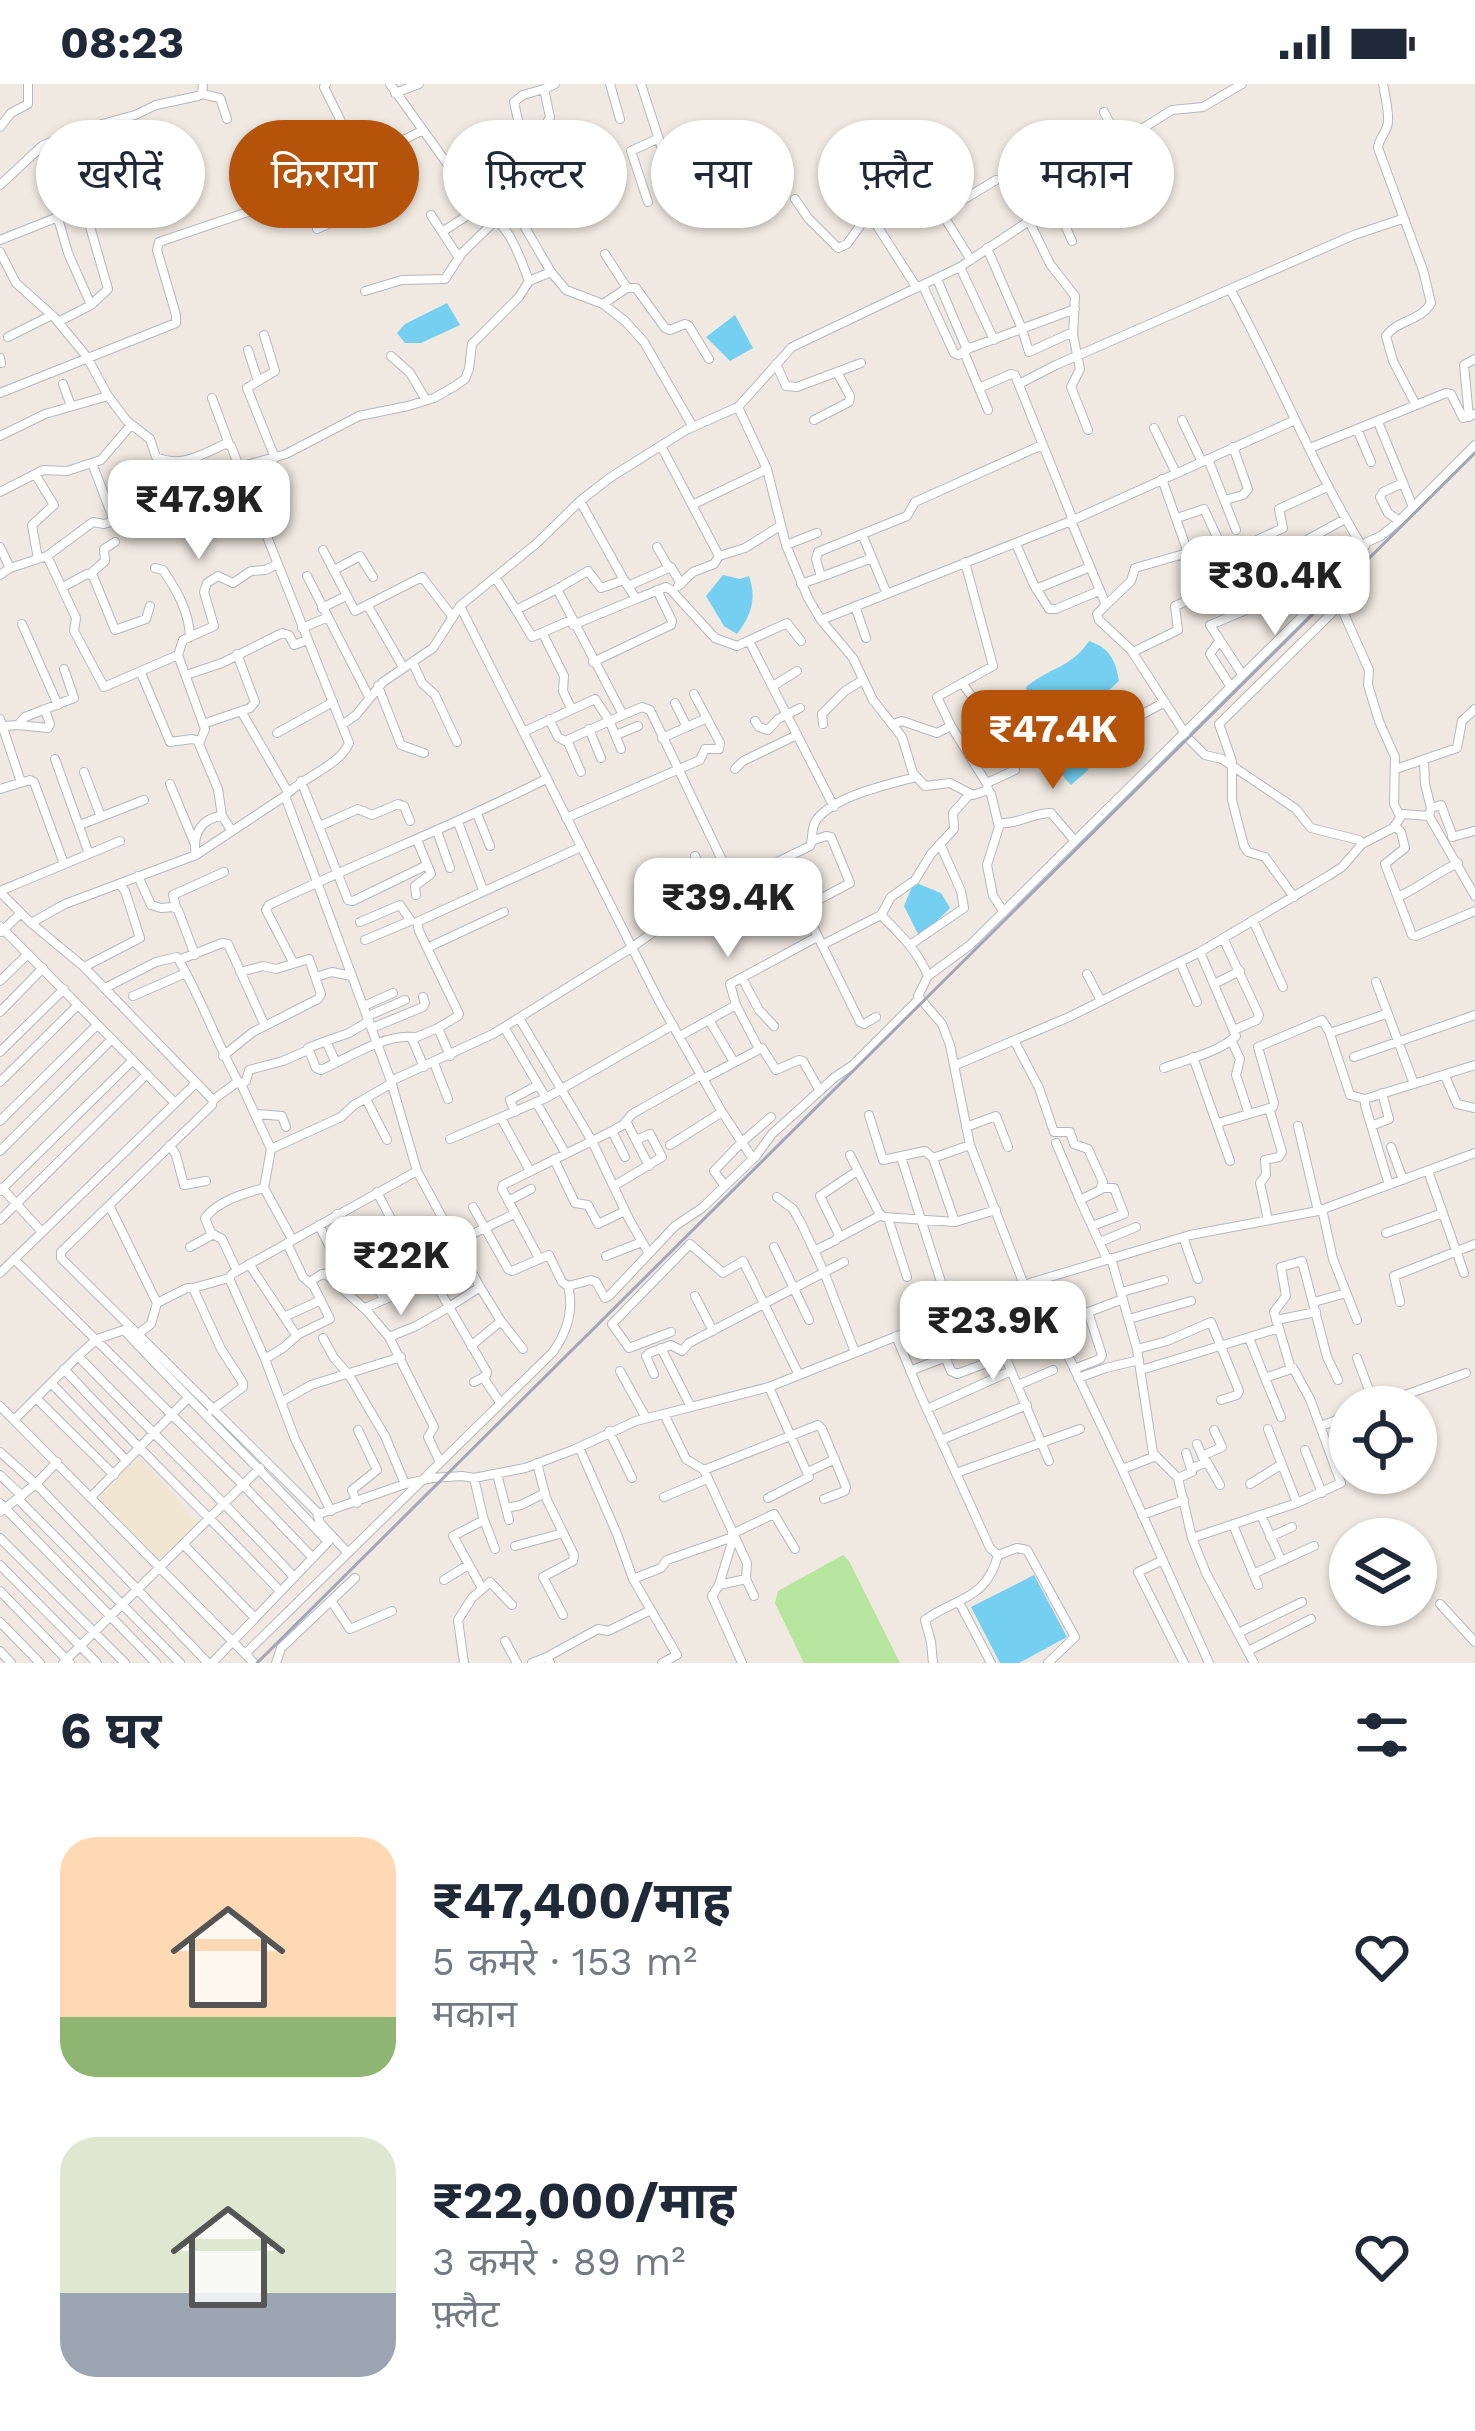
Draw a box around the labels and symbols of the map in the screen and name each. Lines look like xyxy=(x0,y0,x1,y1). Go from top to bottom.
pin: ₹47.9K xyxy=(101,460,297,562)
pin: ₹30.4K xyxy=(1177,536,1373,638)
pin: ₹47.4K xyxy=(955,690,1151,792)
pin: ₹39.4K xyxy=(630,858,826,960)
pin: ₹22K xyxy=(330,1216,472,1318)
pin: ₹23.9K xyxy=(895,1281,1091,1383)

